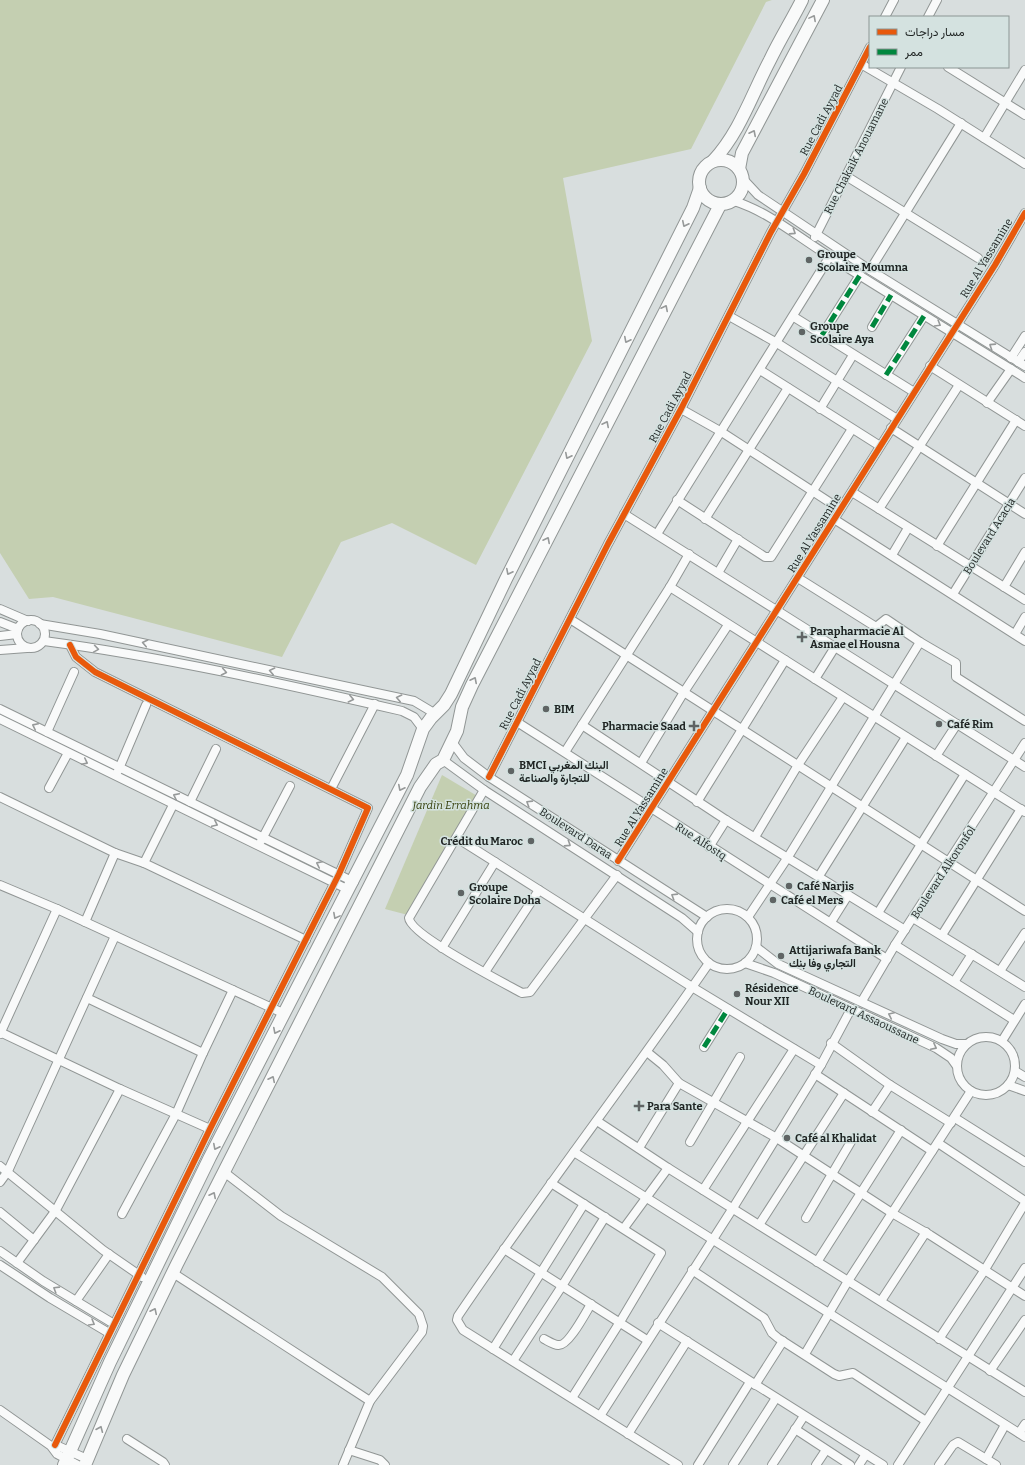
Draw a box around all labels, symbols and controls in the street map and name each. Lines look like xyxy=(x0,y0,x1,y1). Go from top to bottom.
one-way arrow xyxy=(809,15,816,22)
legend xyxy=(869,16,1009,68)
text: مسار دراجات xyxy=(905,25,965,40)
text: ممر xyxy=(904,45,923,60)
street label: Rue Cadi Ayyad xyxy=(797,82,846,158)
street label: Rue Chakaik Anouamane xyxy=(821,96,891,216)
one-way arrow xyxy=(748,130,756,137)
street label: Rue Al Yassamine xyxy=(958,216,1015,300)
one-way arrow xyxy=(682,220,690,228)
one-way arrow xyxy=(789,227,796,235)
place label: Groupe Scolaire Moumna xyxy=(817,248,909,274)
marker: Groupe Scolaire Moumna xyxy=(804,255,814,265)
one-way arrow xyxy=(661,305,668,313)
place label: Groupe Scolaire Aya xyxy=(810,320,875,346)
one-way arrow xyxy=(934,320,941,327)
marker: Groupe Scolaire Aya xyxy=(797,327,807,337)
one-way arrow xyxy=(624,336,632,344)
one-way arrow xyxy=(989,343,996,350)
street label: Rue Cadi Ayyad xyxy=(646,369,695,445)
one-way arrow xyxy=(601,421,609,428)
one-way arrow xyxy=(565,452,573,460)
street label: Rue Al Yassamine xyxy=(785,491,844,575)
street label: Boulevard Acacia xyxy=(961,496,1018,577)
one-way arrow xyxy=(542,536,549,544)
one-way arrow xyxy=(506,568,514,576)
place label: Parapharmacie Al Asmae el Housna xyxy=(810,625,904,651)
marker: Parapharmacie Al Asmae el Housna xyxy=(797,632,807,642)
one-way arrow xyxy=(142,640,148,648)
one-way arrow xyxy=(93,644,99,652)
street label: Rue Cadi Ayyad xyxy=(497,656,544,732)
one-way arrow xyxy=(269,667,275,675)
one-way arrow xyxy=(221,668,227,676)
one-way arrow xyxy=(470,677,477,684)
one-way arrow xyxy=(347,694,354,703)
one-way arrow xyxy=(396,695,402,703)
place label: BIM xyxy=(554,703,575,716)
marker: BIM xyxy=(541,704,551,714)
place label: Café Rim xyxy=(947,718,994,731)
marker: Café Rim xyxy=(934,719,944,729)
place label: Pharmacie Saad xyxy=(602,720,686,733)
marker: Pharmacie Saad xyxy=(689,721,699,731)
one-way arrow xyxy=(31,723,39,731)
one-way arrow xyxy=(81,757,88,765)
place label: BMCI البنك المغربي للتجارة والصناعة xyxy=(519,759,609,785)
street label: Rue Al Yassamine xyxy=(612,765,671,849)
marker: BMCI البنك المغربي للتجارة والصناعة xyxy=(506,766,516,776)
one-way arrow xyxy=(398,783,406,791)
one-way arrow xyxy=(173,793,181,801)
park label: Jardin Errahma xyxy=(411,799,490,812)
one-way arrow xyxy=(527,801,534,808)
street label: Boulevard Daraa xyxy=(537,805,615,862)
one-way arrow xyxy=(210,819,218,827)
street label: Rue Alfostq xyxy=(673,820,729,863)
street label: Boulevard Alkoronfol xyxy=(909,823,978,921)
place label: Crédit du Maroc xyxy=(441,835,523,848)
marker: Crédit du Maroc xyxy=(526,836,536,846)
one-way arrow xyxy=(564,839,571,846)
one-way arrow xyxy=(315,861,323,869)
place label: Café Narjis xyxy=(797,880,854,893)
place label: Groupe Scolaire Doha xyxy=(469,881,541,907)
marker: Café Narjis xyxy=(784,881,794,891)
marker: Groupe Scolaire Doha xyxy=(456,888,466,898)
one-way arrow xyxy=(671,893,678,901)
place label: Café el Mers xyxy=(781,894,844,907)
marker: Café el Mers xyxy=(768,895,778,905)
one-way arrow xyxy=(333,912,341,919)
place label: Attijariwafa Bank التجاري وفا بنك xyxy=(789,944,881,972)
marker: Attijariwafa Bank التجاري وفا بنك xyxy=(776,951,786,961)
place label: Résidence Nour XII xyxy=(745,982,798,1008)
street label: Boulevard Assaoussane xyxy=(806,984,921,1047)
marker: Résidence Nour XII xyxy=(732,989,742,999)
one-way arrow xyxy=(888,1012,896,1020)
one-way arrow xyxy=(273,1027,281,1034)
one-way arrow xyxy=(929,1042,937,1050)
one-way arrow xyxy=(267,1076,275,1083)
place label: Para Sante xyxy=(647,1100,703,1113)
marker: Para Sante xyxy=(634,1101,644,1111)
place label: Café al Khalidat xyxy=(795,1132,877,1145)
marker: Café al Khalidat xyxy=(782,1133,792,1143)
one-way arrow xyxy=(213,1142,221,1150)
one-way arrow xyxy=(208,1192,216,1199)
one-way arrow xyxy=(53,1286,60,1294)
one-way arrow xyxy=(150,1308,157,1315)
one-way arrow xyxy=(88,1319,95,1326)
one-way arrow xyxy=(95,1426,103,1433)

